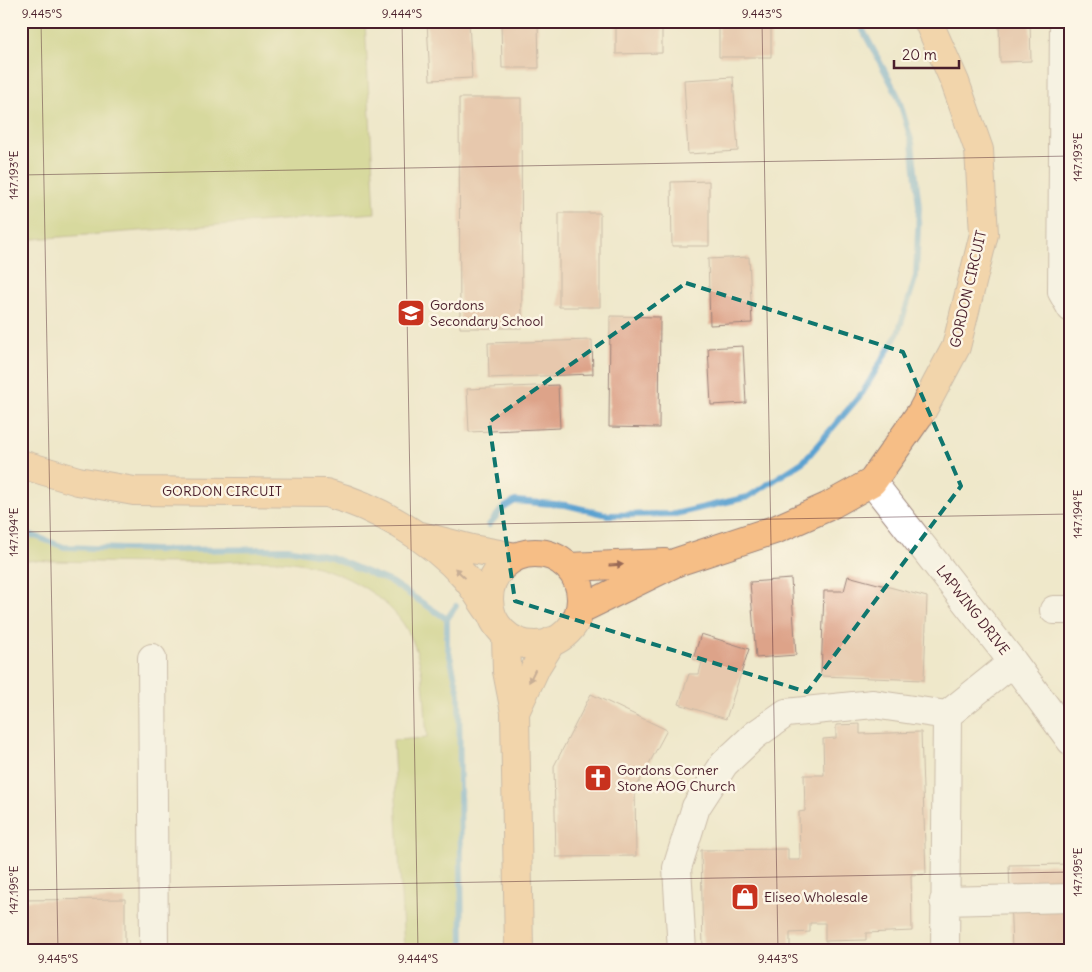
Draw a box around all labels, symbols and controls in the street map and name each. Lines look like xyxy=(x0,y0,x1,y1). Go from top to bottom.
text: 9.445°S xyxy=(22,6,63,21)
text: 9.444°S xyxy=(382,6,423,21)
text: 9.443°S xyxy=(742,6,782,21)
scale bar xyxy=(894,38,960,70)
text: 20 m xyxy=(902,45,937,64)
text: 147.193°E xyxy=(1070,132,1085,182)
text: 147.193°E xyxy=(6,150,21,200)
street label: GORDON CIRCUIT xyxy=(946,229,990,349)
place label: Gordons Secondary School xyxy=(430,296,543,330)
school or university icon: Gordons Secondary School xyxy=(396,298,426,328)
street label: GORDON CIRCUIT xyxy=(162,482,282,500)
text: 147.194°E xyxy=(1070,489,1085,539)
text: 147.194°E xyxy=(6,507,21,557)
one-way arrow xyxy=(609,561,625,569)
street label: LAPWING DRIVE xyxy=(932,562,1014,658)
one-way arrow xyxy=(454,567,466,579)
one-way arrow xyxy=(528,669,536,683)
place label: Gordons Corner Stone AOG Church xyxy=(617,761,736,795)
church icon: Gordons Corner Stone AOG Church xyxy=(583,763,613,793)
text: 147.195°E xyxy=(1070,847,1085,897)
text: 147.195°E xyxy=(6,865,21,915)
shop icon: Eliseo Wholesale xyxy=(730,882,760,912)
place label: Eliseo Wholesale xyxy=(764,888,868,906)
text: 9.445°S xyxy=(38,951,79,966)
text: 9.444°S xyxy=(398,951,439,966)
text: 9.443°S xyxy=(758,951,798,966)

